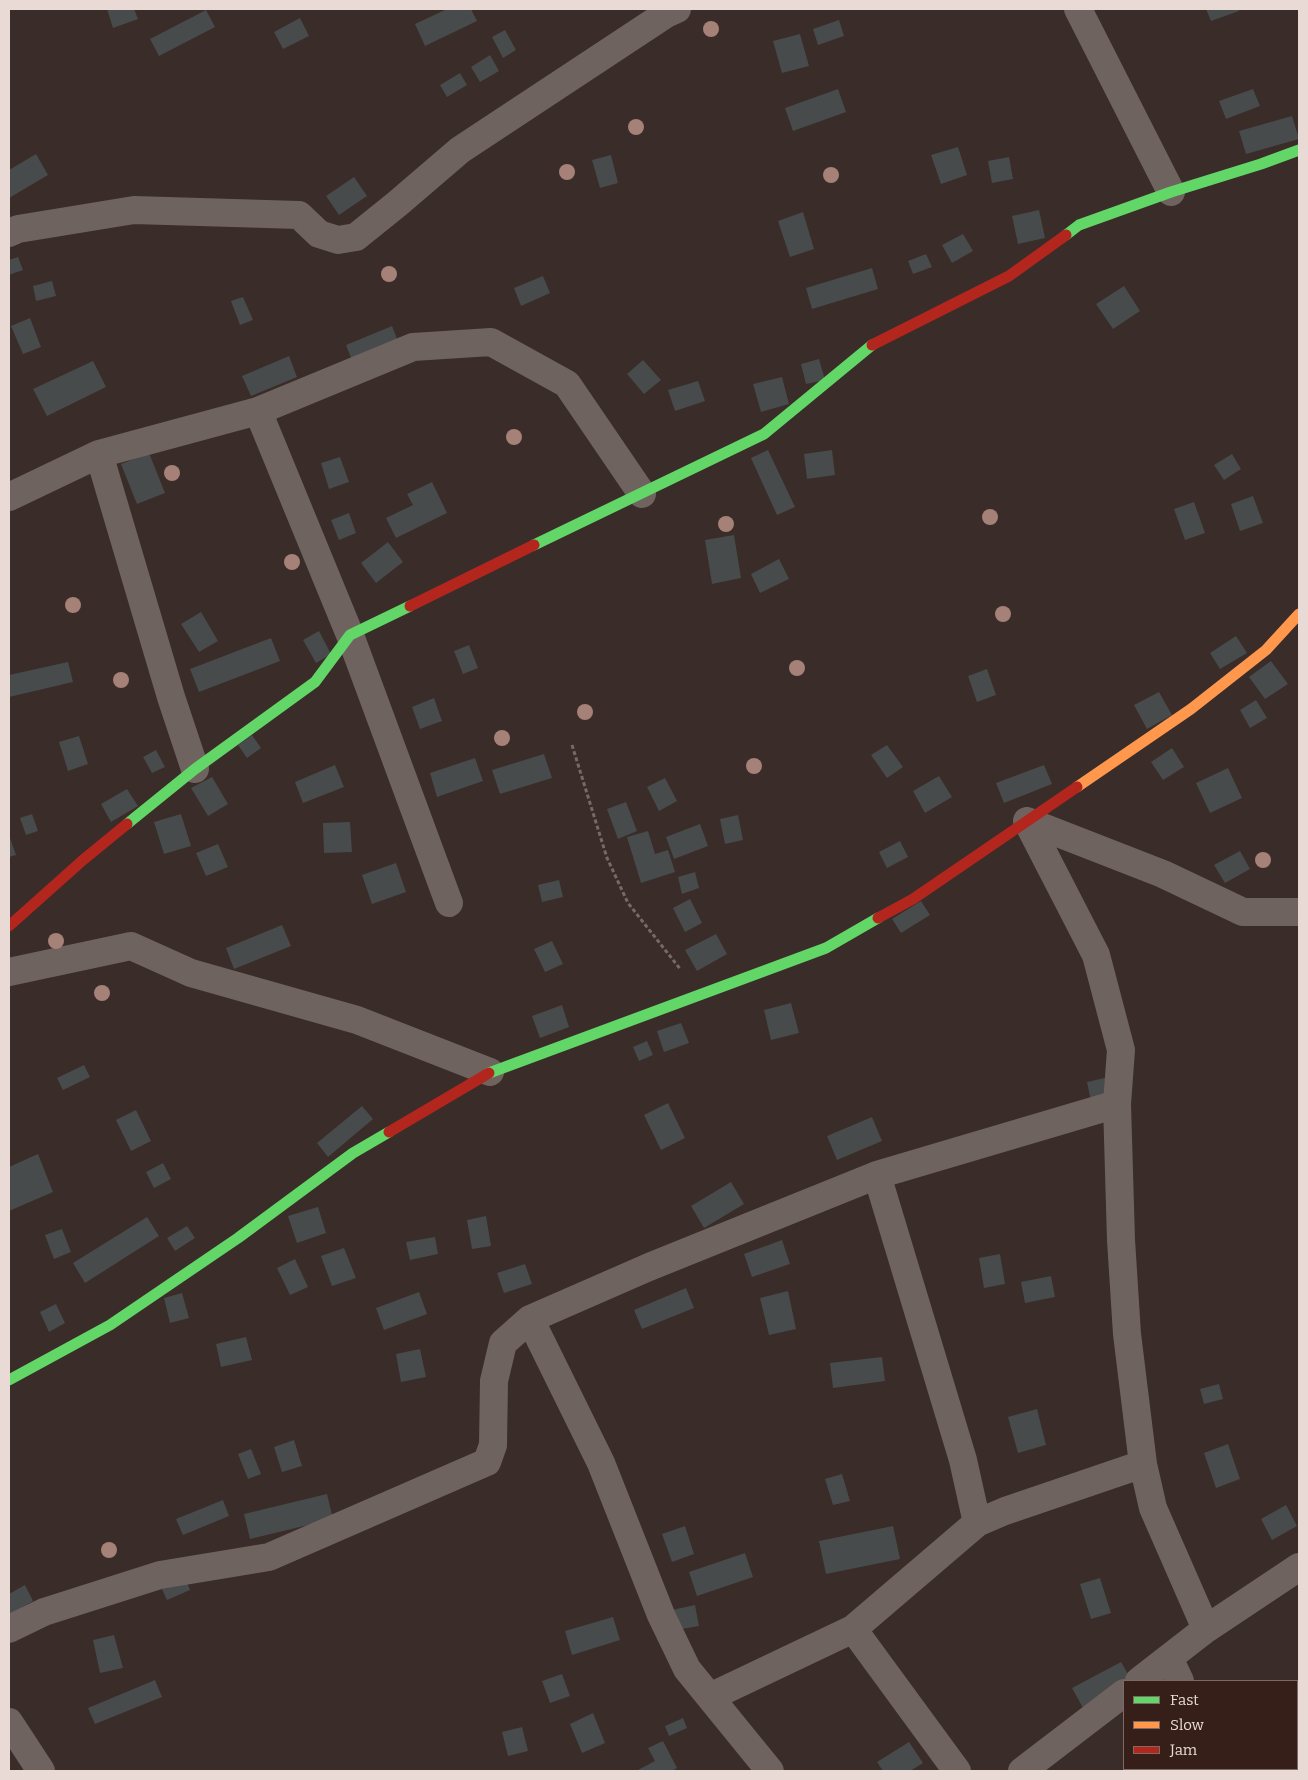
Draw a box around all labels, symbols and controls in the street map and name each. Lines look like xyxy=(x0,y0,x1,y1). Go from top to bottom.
legend xyxy=(1123,1680,1298,1770)
text: Fast xyxy=(1170,1691,1199,1709)
text: Slow xyxy=(1170,1716,1204,1734)
text: Jam xyxy=(1170,1741,1197,1759)

